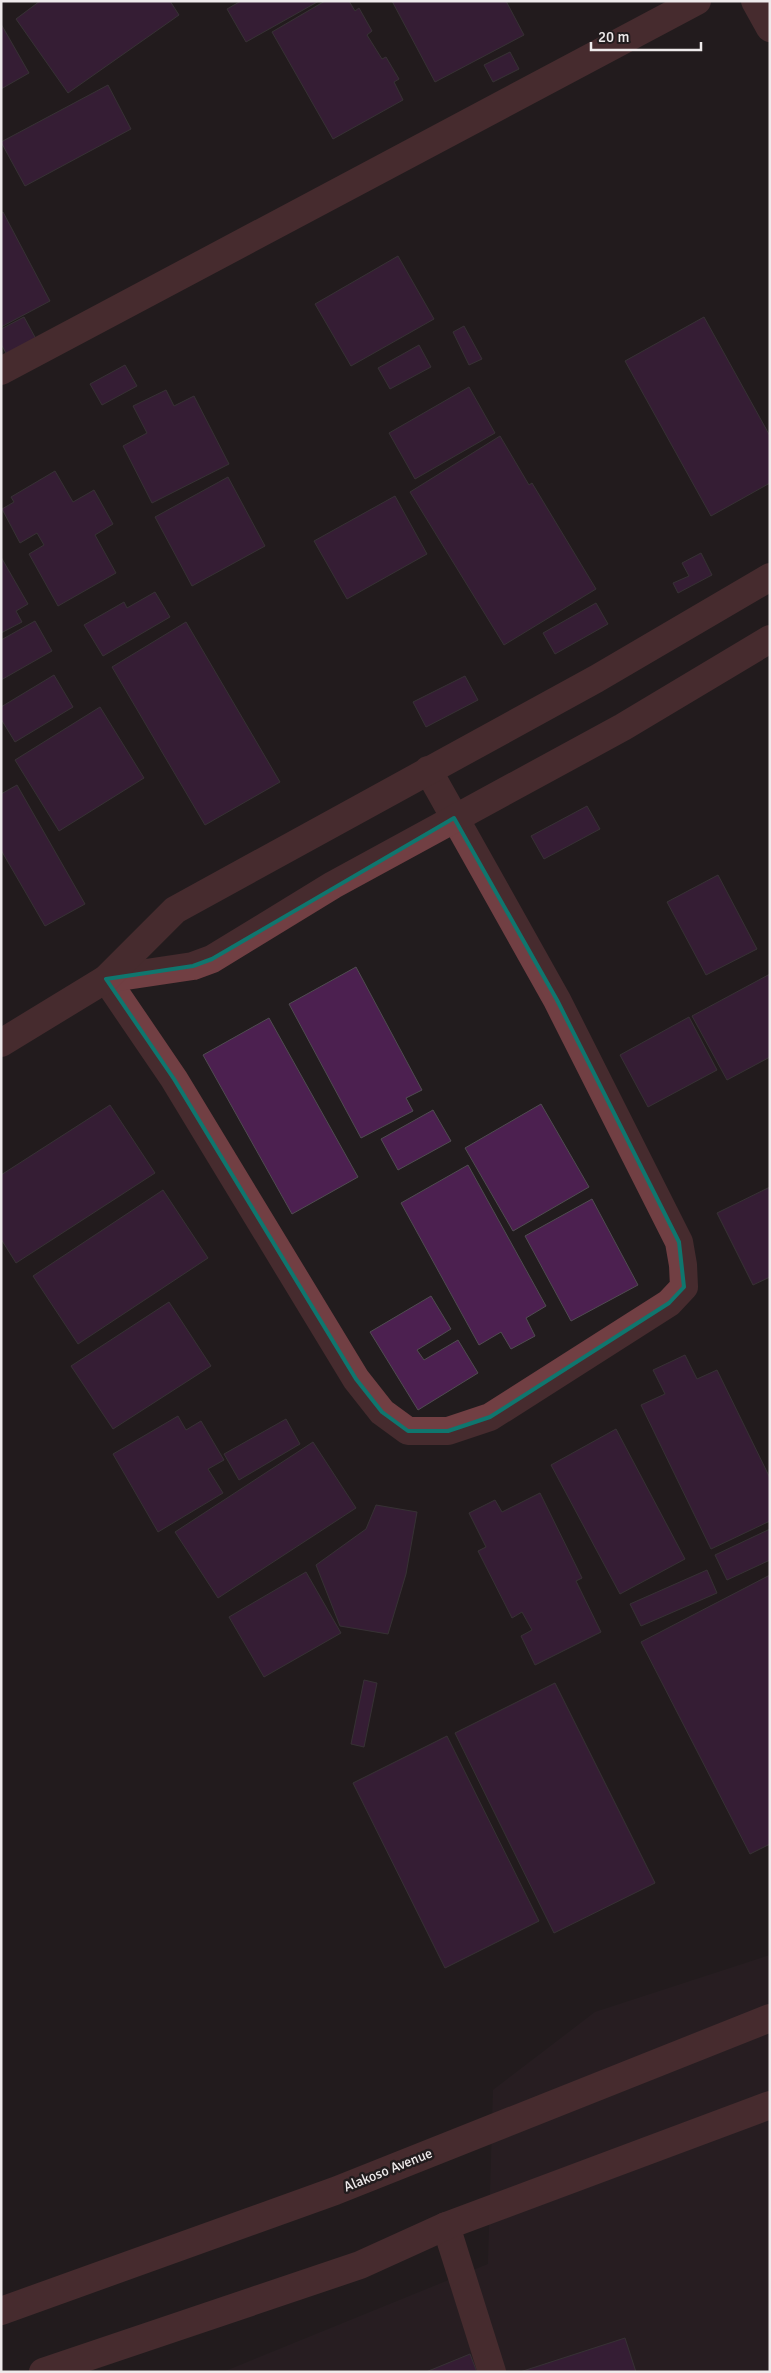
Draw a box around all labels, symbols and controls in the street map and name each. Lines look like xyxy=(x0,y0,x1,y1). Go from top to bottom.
scale bar xyxy=(591,20,701,52)
text: 20 m xyxy=(598,28,629,46)
street label: Alakoso Avenue xyxy=(341,2145,435,2195)

